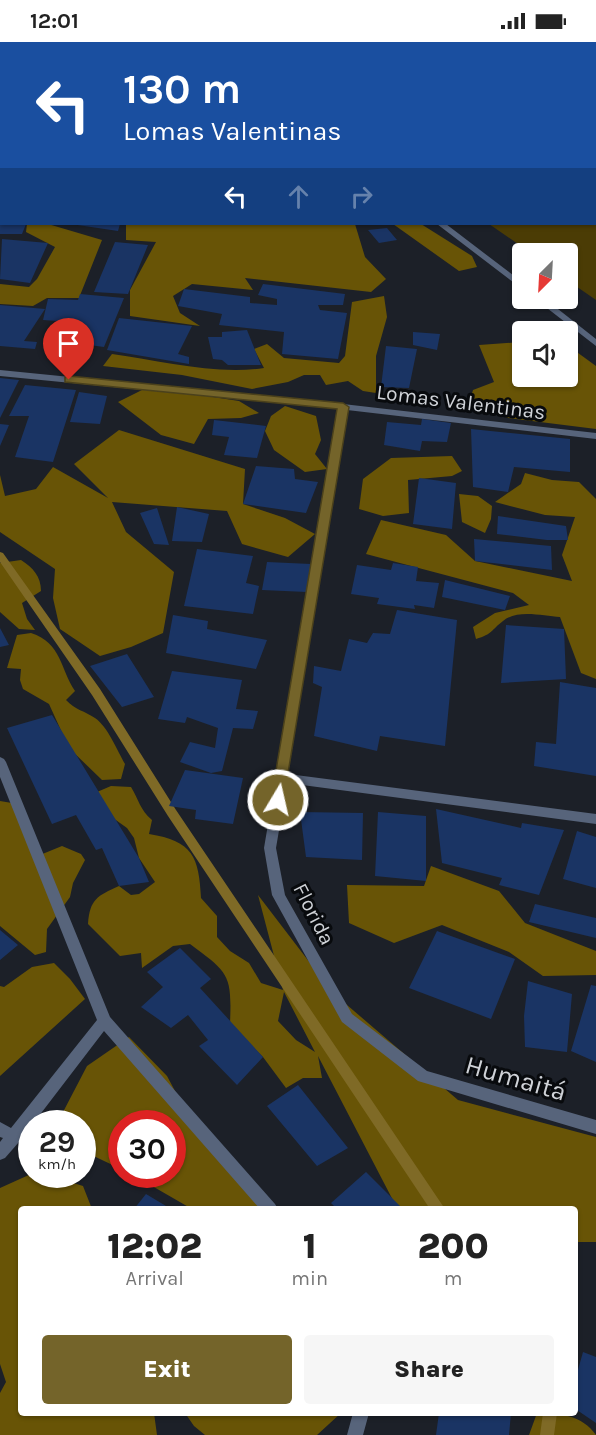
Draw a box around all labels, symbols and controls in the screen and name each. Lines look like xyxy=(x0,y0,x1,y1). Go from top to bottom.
text: 12:01 xyxy=(30,8,79,34)
text: 130 m xyxy=(123,64,241,114)
icon: left xyxy=(24,66,102,144)
text: Lomas Valentinas xyxy=(123,115,342,147)
icon: left xyxy=(219,180,252,213)
icon: ahead xyxy=(282,180,315,213)
icon: right xyxy=(345,180,378,213)
north arrow xyxy=(512,243,578,309)
map controls xyxy=(512,243,578,387)
pin xyxy=(43,318,94,380)
button: sound xyxy=(512,321,578,387)
icon: arrive xyxy=(52,327,85,360)
street label: Lomas Valentinas xyxy=(375,380,547,424)
position arrow xyxy=(246,768,310,832)
street label: Florida xyxy=(288,879,340,949)
street label: Humaitá xyxy=(462,1049,570,1108)
speed limit sign: 30 xyxy=(108,1110,186,1188)
text: 29 xyxy=(39,1124,75,1160)
text: km/h xyxy=(38,1155,76,1173)
text: 12:02 xyxy=(107,1225,202,1267)
text: 1 xyxy=(303,1225,317,1267)
text: 200 xyxy=(417,1225,489,1267)
text: Arrival xyxy=(125,1267,184,1290)
text: min xyxy=(291,1267,328,1290)
text: m xyxy=(444,1267,462,1290)
button: Exit xyxy=(42,1335,292,1404)
button: Share xyxy=(304,1335,554,1404)

